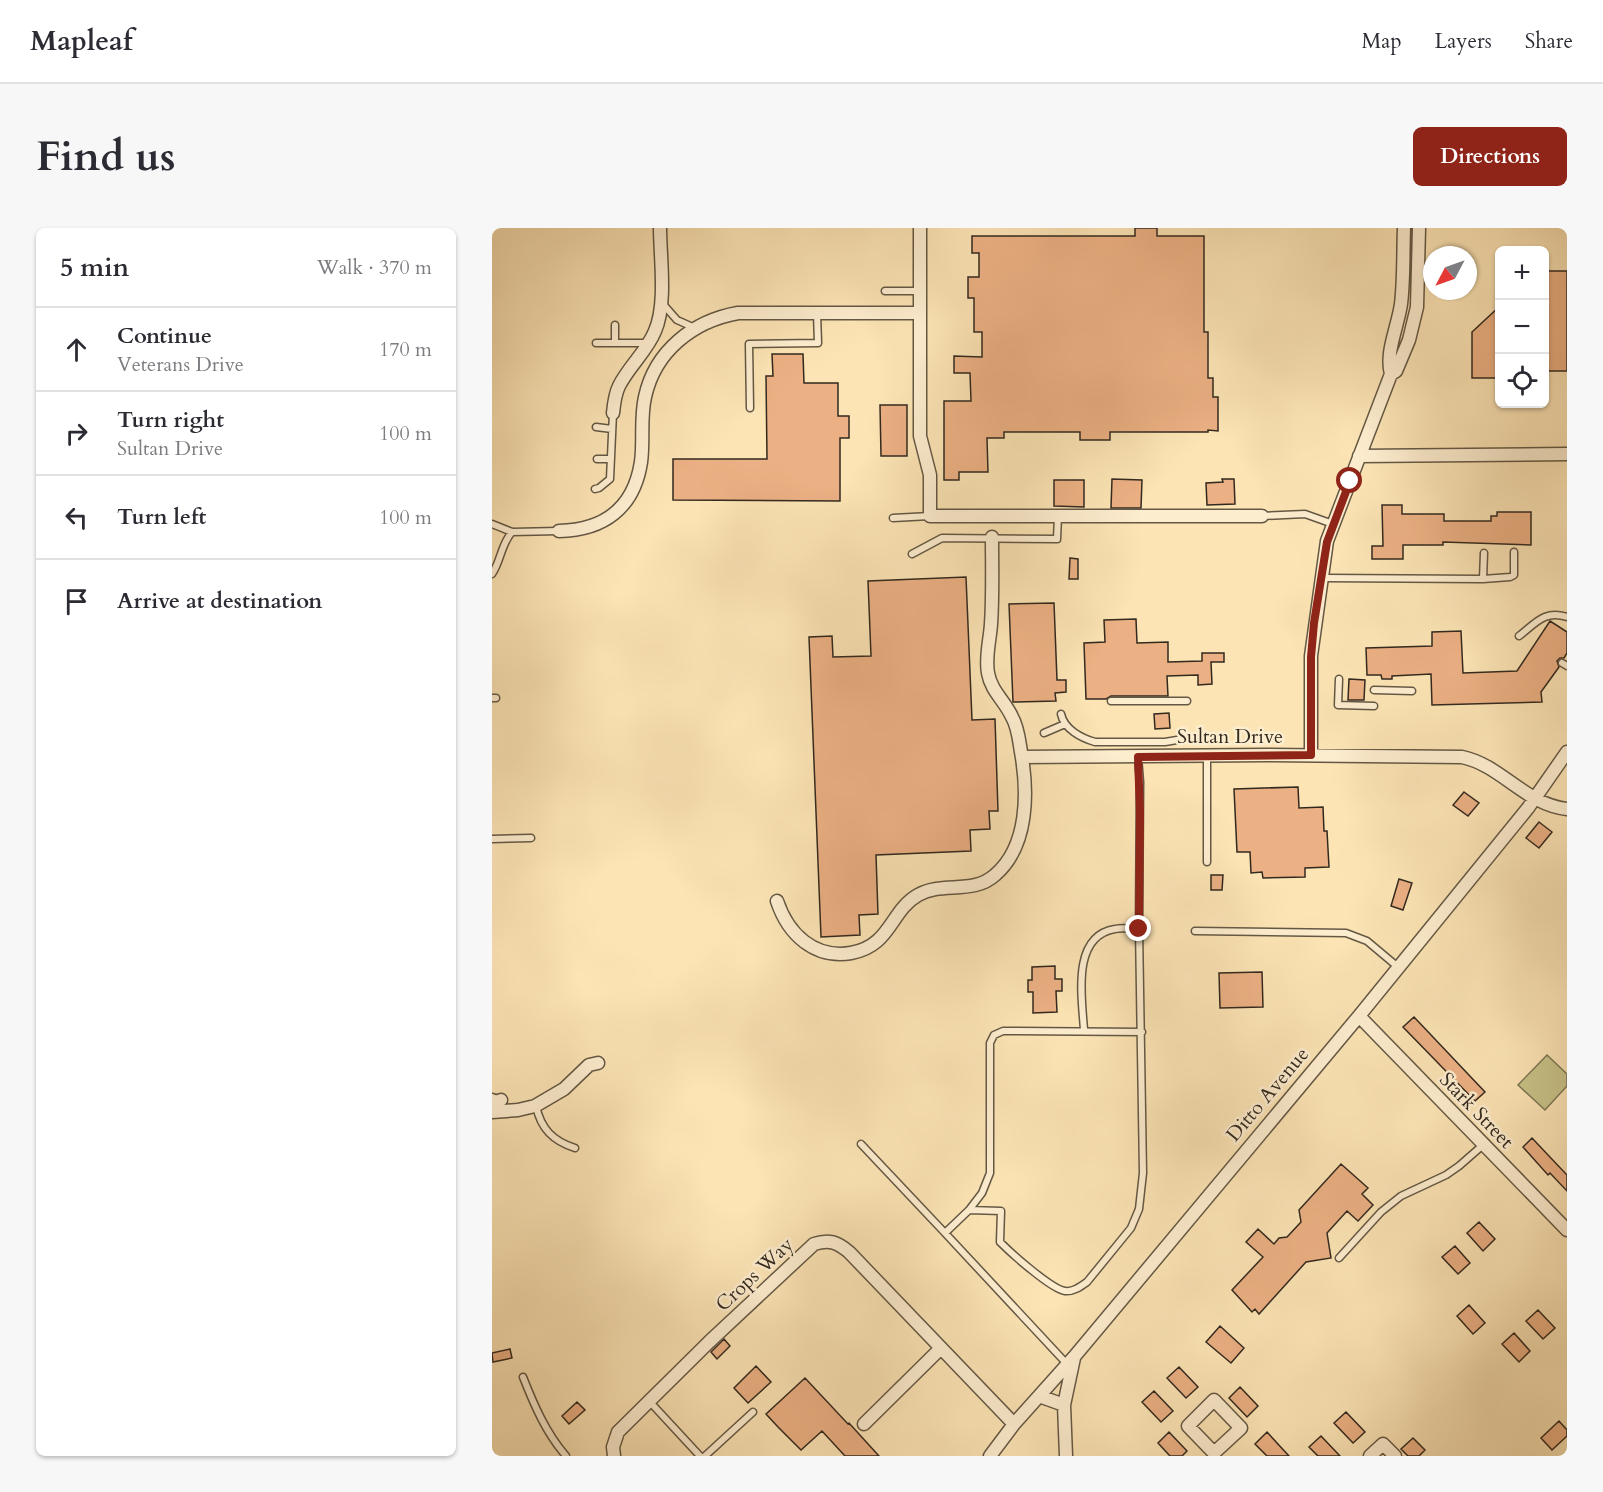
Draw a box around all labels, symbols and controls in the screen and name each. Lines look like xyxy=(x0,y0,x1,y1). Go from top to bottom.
text: Mapleaf xyxy=(30,22,133,60)
text: Map xyxy=(1362,27,1402,56)
text: Layers xyxy=(1435,27,1492,56)
text: Share xyxy=(1525,27,1573,56)
button: Directions xyxy=(1413,127,1567,186)
text: Find us xyxy=(36,128,176,185)
north arrow xyxy=(1423,246,1477,300)
map controls xyxy=(1495,246,1549,408)
button: + xyxy=(1495,246,1549,300)
text: 5 min xyxy=(60,250,129,285)
text: Walk · 370 m xyxy=(317,254,432,281)
button: − xyxy=(1495,300,1549,354)
text: Continue xyxy=(117,321,212,351)
icon: ahead xyxy=(60,333,93,366)
text: 170 m xyxy=(379,336,432,363)
text: Veterans Drive xyxy=(117,351,244,378)
button: locate xyxy=(1495,354,1549,408)
text: Turn right xyxy=(117,405,224,435)
icon: right xyxy=(60,417,93,450)
text: 100 m xyxy=(379,420,432,447)
text: Sultan Drive xyxy=(117,435,223,462)
route start xyxy=(1336,467,1362,493)
icon: left xyxy=(60,501,93,534)
text: Turn left xyxy=(117,502,206,532)
text: 100 m xyxy=(379,504,432,531)
icon: arrive xyxy=(60,585,93,618)
text: Arrive at destination xyxy=(117,586,322,616)
street label: Sultan Drive xyxy=(1177,723,1283,750)
route end xyxy=(1125,915,1151,941)
street label: Ditto Avenue xyxy=(1220,1041,1315,1147)
street label: Stark Street xyxy=(1433,1066,1520,1155)
street label: Crops Way xyxy=(710,1231,799,1317)

